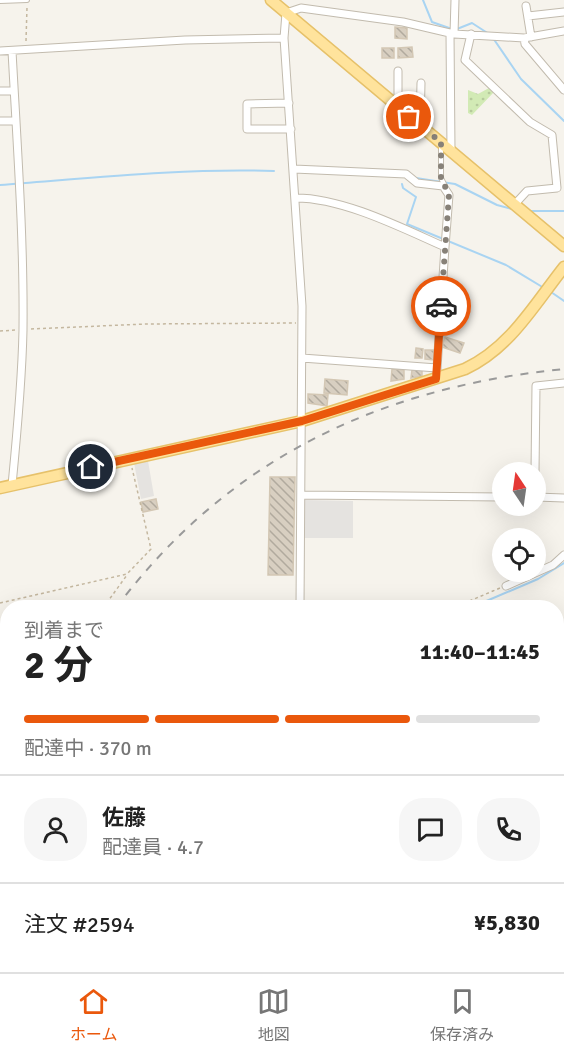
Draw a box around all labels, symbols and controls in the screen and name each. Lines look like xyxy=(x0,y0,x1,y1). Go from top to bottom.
pin xyxy=(383,91,434,142)
icon: bag xyxy=(392,100,425,133)
courier xyxy=(411,276,471,336)
icon: car xyxy=(425,290,458,323)
pin xyxy=(65,441,116,492)
icon: home xyxy=(74,450,107,483)
north arrow xyxy=(492,462,546,516)
map controls xyxy=(492,462,546,582)
button: locate xyxy=(492,528,546,582)
text: 到着まで xyxy=(24,618,104,643)
text: 11:40–11:45 xyxy=(420,638,540,665)
text: 2 分 xyxy=(24,641,93,689)
text: 配達中 · 370 m xyxy=(24,736,152,761)
button: person xyxy=(24,798,87,861)
button: chat xyxy=(399,798,462,861)
button: phone xyxy=(477,798,540,861)
text: 佐藤 xyxy=(102,804,146,831)
text: 配達員 · 4.7 xyxy=(102,835,204,860)
text: ¥5,830 xyxy=(474,909,540,936)
text: 注文 #2594 xyxy=(24,911,135,938)
tab: ホーム xyxy=(70,985,117,1045)
tab: 地図 xyxy=(257,985,290,1045)
tab: 保存済み xyxy=(430,985,494,1045)

